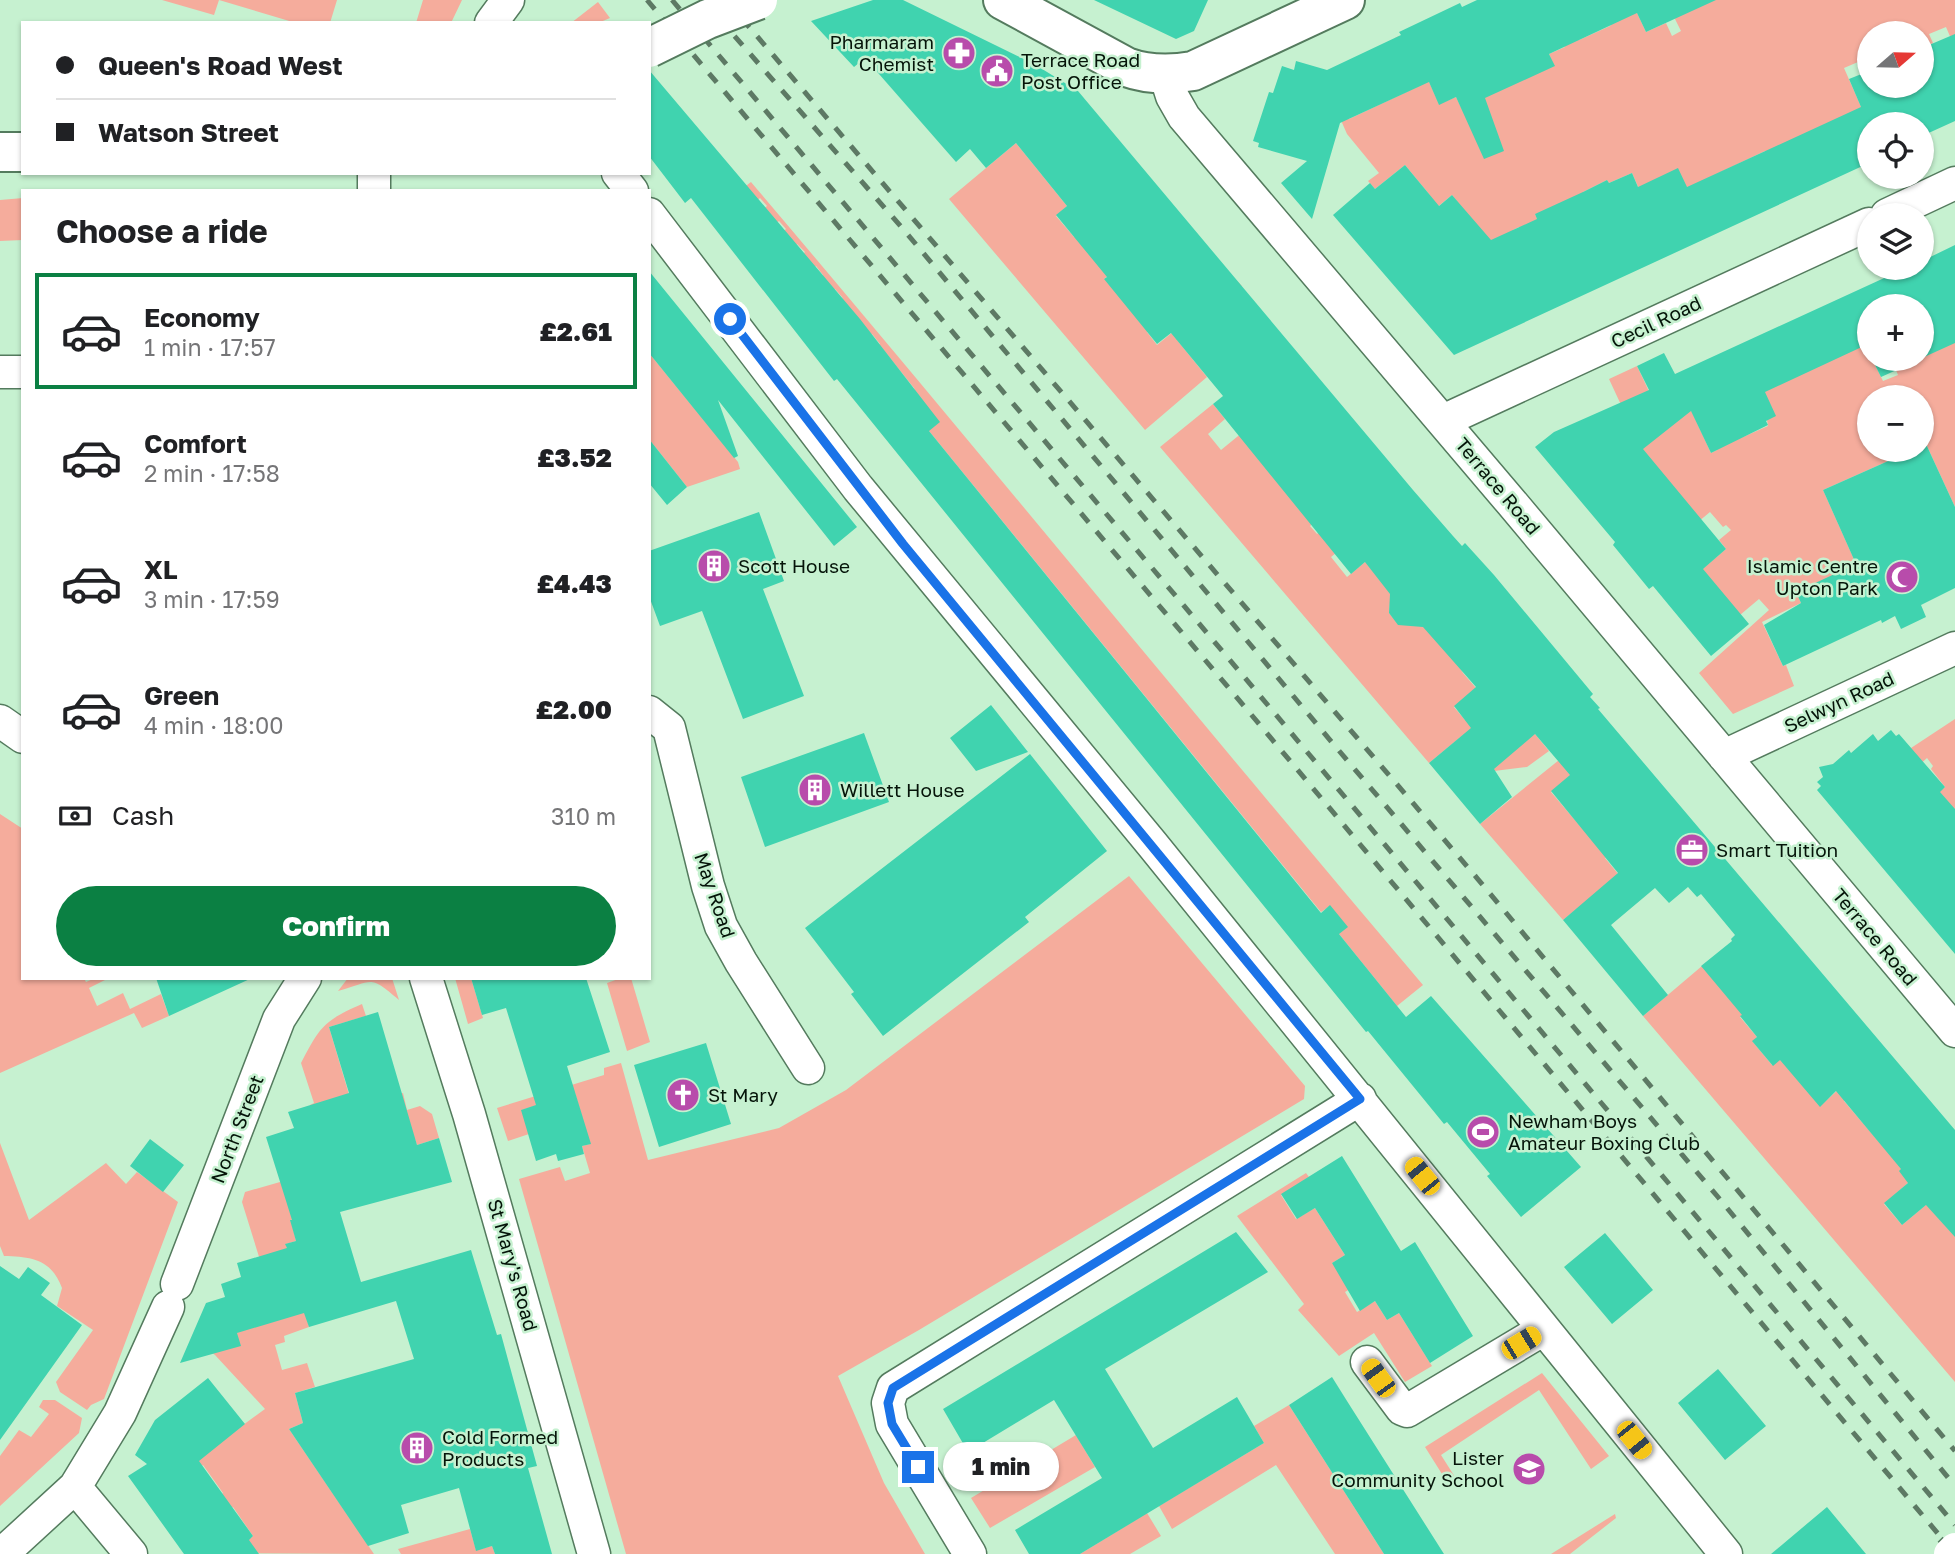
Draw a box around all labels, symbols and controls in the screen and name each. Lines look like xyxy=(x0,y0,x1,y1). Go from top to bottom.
north arrow xyxy=(1857,21,1934,98)
map controls xyxy=(1857,21,1934,462)
place label: Pharmaram Chemist xyxy=(829,30,934,75)
pharmacy icon: Pharmaram Chemist xyxy=(940,34,978,72)
place label: Terrace Road Post Office xyxy=(1021,48,1140,93)
text: Queen's Road West xyxy=(98,50,343,81)
public building icon: Terrace Road Post Office xyxy=(978,52,1016,90)
button: locate xyxy=(1857,112,1934,189)
text: Watson Street xyxy=(98,117,279,148)
button: layers xyxy=(1857,203,1934,280)
text: Choose a ride xyxy=(56,212,268,250)
street label: Cecil Road xyxy=(1607,291,1705,352)
button: + xyxy=(1857,294,1934,371)
icon: car xyxy=(60,300,123,363)
text: Economy xyxy=(144,302,260,333)
route start xyxy=(714,303,746,335)
text: £2.61 xyxy=(539,316,612,347)
text: 1 min · 17:57 xyxy=(144,333,276,361)
button: − xyxy=(1857,385,1934,462)
icon: car xyxy=(60,426,123,489)
text: Comfort xyxy=(144,428,247,459)
street label: Terrace Road xyxy=(1451,433,1545,539)
text: £3.52 xyxy=(537,442,612,473)
text: 2 min · 17:58 xyxy=(144,459,280,487)
building icon: Scott House xyxy=(695,547,733,585)
icon: car xyxy=(60,552,123,615)
text: XL xyxy=(144,554,178,585)
place label: Scott House xyxy=(738,554,850,577)
place label: Islamic Centre Upton Park xyxy=(1747,554,1878,599)
mosque icon: Islamic Centre Upton Park xyxy=(1883,558,1921,596)
text: £4.43 xyxy=(537,568,612,599)
text: 3 min · 17:59 xyxy=(144,585,280,613)
street label: Selwyn Road xyxy=(1780,666,1897,737)
icon: car xyxy=(60,678,123,741)
text: Green xyxy=(144,680,219,711)
text: £2.00 xyxy=(536,694,612,725)
text: 4 min · 18:00 xyxy=(144,711,283,739)
building icon: Willett House xyxy=(796,771,834,809)
place label: Willett House xyxy=(840,778,965,801)
icon: cash xyxy=(56,797,94,835)
text: Cash xyxy=(112,800,174,831)
text: 310 m xyxy=(551,802,616,830)
office icon: Smart Tuition xyxy=(1673,831,1711,869)
place label: Smart Tuition xyxy=(1716,838,1838,861)
street label: May Road xyxy=(690,849,741,940)
street label: Terrace Road xyxy=(1828,884,1922,990)
button: Confirm xyxy=(56,886,616,966)
street label: North Street xyxy=(205,1072,268,1186)
church icon: St Mary xyxy=(664,1076,702,1114)
place label: St Mary xyxy=(708,1083,778,1106)
place label: Newham Boys Amateur Boxing Club xyxy=(1508,1109,1700,1154)
sports icon: Newham Boys Amateur Boxing Club xyxy=(1464,1113,1502,1151)
car xyxy=(1401,1153,1444,1199)
street label: St Mary's Road xyxy=(484,1196,543,1333)
car xyxy=(1498,1323,1545,1363)
car xyxy=(1358,1355,1399,1401)
car xyxy=(1613,1417,1656,1463)
place label: Cold Formed Products xyxy=(442,1425,558,1470)
building icon: Cold Formed Products xyxy=(398,1429,436,1467)
callout: 1 min xyxy=(942,1442,1058,1492)
place label: Lister Community School xyxy=(1331,1446,1505,1491)
school or university icon: Lister Community School xyxy=(1510,1450,1548,1488)
route end xyxy=(902,1451,934,1483)
text: 1 min xyxy=(972,1452,1030,1480)

